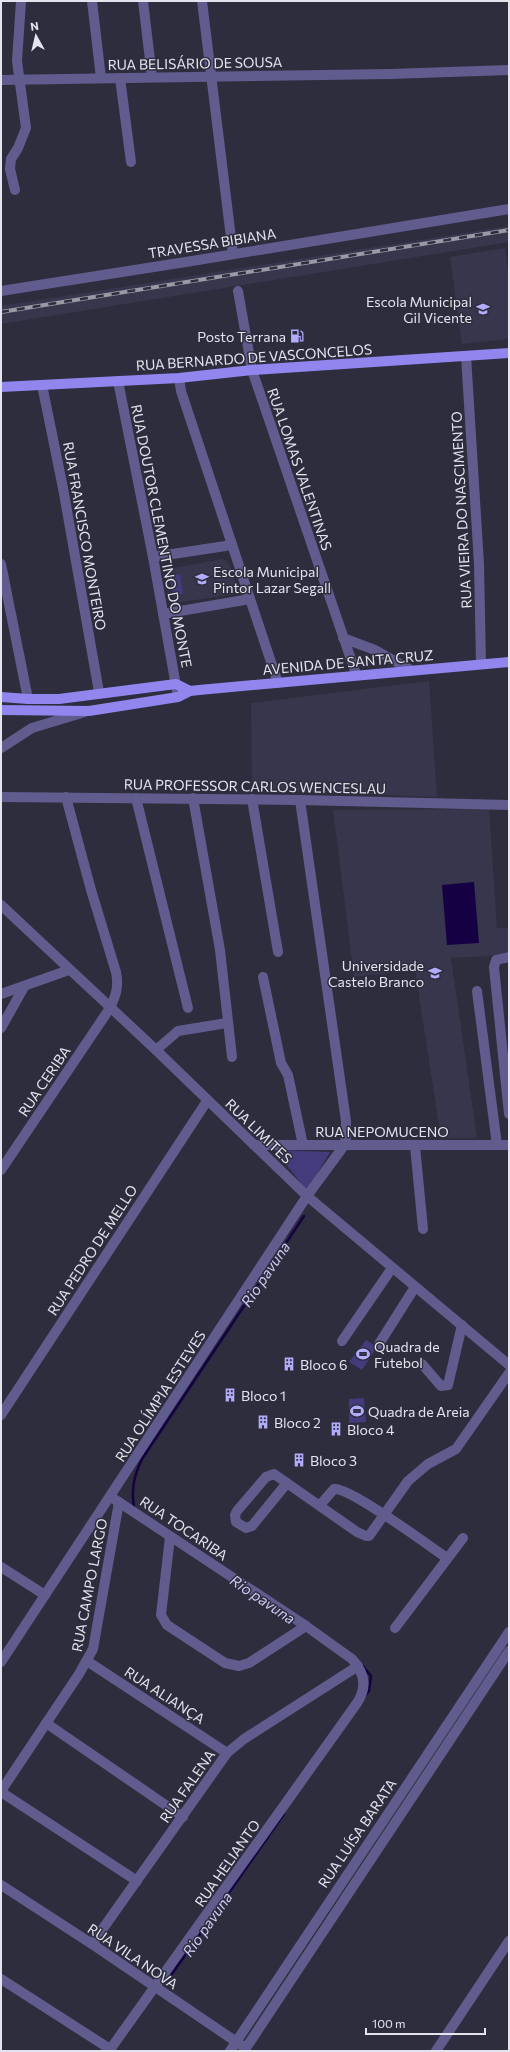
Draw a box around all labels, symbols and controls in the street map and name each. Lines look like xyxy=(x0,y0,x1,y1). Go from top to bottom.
north arrow xyxy=(16,16,56,56)
text: N xyxy=(30,19,40,33)
street label: RUA BELISÁRIO DE SOUSA xyxy=(107,53,283,73)
street label: TRAVESSA BIBIANA xyxy=(147,224,278,262)
place label: Escola Municipal Gil Vicente xyxy=(366,293,472,326)
school or university icon: Escola Municipal Gil Vicente xyxy=(475,301,491,317)
place label: Posto Terrana xyxy=(197,328,286,345)
fuel station icon: Posto Terrana xyxy=(289,328,305,344)
street label: RUA BERNARDO DE VASCONCELOS xyxy=(135,340,373,374)
street label: RUA LOMAS VALENTINAS xyxy=(264,386,336,552)
street label: RUA DOUTOR CLEMENTINO DO MONTE xyxy=(128,403,196,669)
street label: RUA VIEIRA DO NASCIMENTO xyxy=(447,411,475,609)
street label: RUA FRANCISCO MONTEIRO xyxy=(60,440,110,632)
place label: Escola Municipal Pintor Lazar Segall xyxy=(213,563,331,596)
school or university icon: Escola Municipal Pintor Lazar Segall xyxy=(194,571,210,587)
street label: AVENIDA DE SANTA CRUZ xyxy=(262,646,434,678)
street label: RUA PROFESSOR CARLOS WENCESLAU xyxy=(124,775,386,797)
place label: Universidade Castelo Branco xyxy=(328,957,424,990)
school or university icon: Universidade Castelo Branco xyxy=(427,965,443,981)
street label: RUA CERIBA xyxy=(14,1042,74,1119)
street label: RUA LIMITES xyxy=(222,1095,296,1167)
street label: RUA NEPOMUCENO xyxy=(315,1123,449,1140)
street label: RUA PEDRO DE MELLO xyxy=(43,1182,141,1318)
water label: Rio pavuna xyxy=(237,1238,293,1310)
street label: RUA OLÍMPIA ESTEVES xyxy=(111,1327,209,1465)
place label: Quadra de Futebol xyxy=(374,1338,440,1371)
sports icon: Quadra de Futebol xyxy=(355,1346,371,1362)
building icon: Bloco 6 xyxy=(281,1356,297,1372)
place label: Bloco 6 xyxy=(300,1356,347,1373)
building icon: Bloco 1 xyxy=(222,1387,238,1403)
place label: Bloco 1 xyxy=(241,1387,286,1404)
sports icon: Quadra de Areia xyxy=(349,1403,365,1419)
place label: Quadra de Areia xyxy=(368,1403,470,1420)
building icon: Bloco 2 xyxy=(255,1414,271,1430)
place label: Bloco 2 xyxy=(274,1414,321,1431)
building icon: Bloco 4 xyxy=(328,1421,344,1437)
place label: Bloco 4 xyxy=(347,1421,395,1438)
building icon: Bloco 3 xyxy=(291,1452,307,1468)
place label: Bloco 3 xyxy=(310,1452,357,1469)
street label: RUA TOCARIBA xyxy=(137,1492,231,1564)
street label: RUA CAMPO LARGO xyxy=(68,1517,110,1653)
water label: Rio pavuna xyxy=(227,1571,299,1627)
street label: RUA ALIANÇA xyxy=(122,1663,209,1727)
street label: RUA FALENA xyxy=(156,1746,219,1826)
street label: RUA LUÍSA BARATA xyxy=(314,1775,400,1891)
street label: RUA HELIANTO xyxy=(191,1816,263,1910)
water label: Rio pavuna xyxy=(178,1888,236,1960)
street label: RUA VILA NOVA xyxy=(85,1920,182,1993)
scale bar xyxy=(366,2010,485,2036)
text: 100 m xyxy=(372,2016,406,2030)

